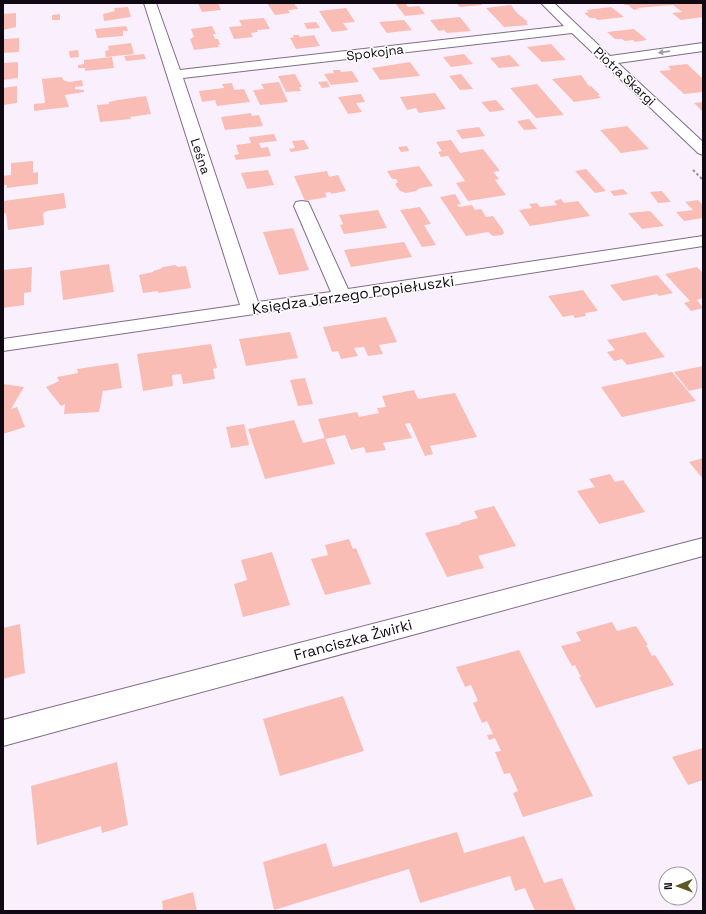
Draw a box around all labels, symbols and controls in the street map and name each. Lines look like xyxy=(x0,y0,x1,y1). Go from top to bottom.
street label: Spokojna xyxy=(345,40,405,64)
street label: Piotra Skargi xyxy=(590,43,659,109)
one-way arrow xyxy=(658,49,670,55)
street label: Leśna xyxy=(187,136,214,177)
street label: Księdza Jerzego Popiełuszki xyxy=(251,271,455,318)
street label: Franciszka Żwirki xyxy=(292,615,414,664)
north arrow xyxy=(658,866,698,906)
text: N xyxy=(661,882,675,890)

